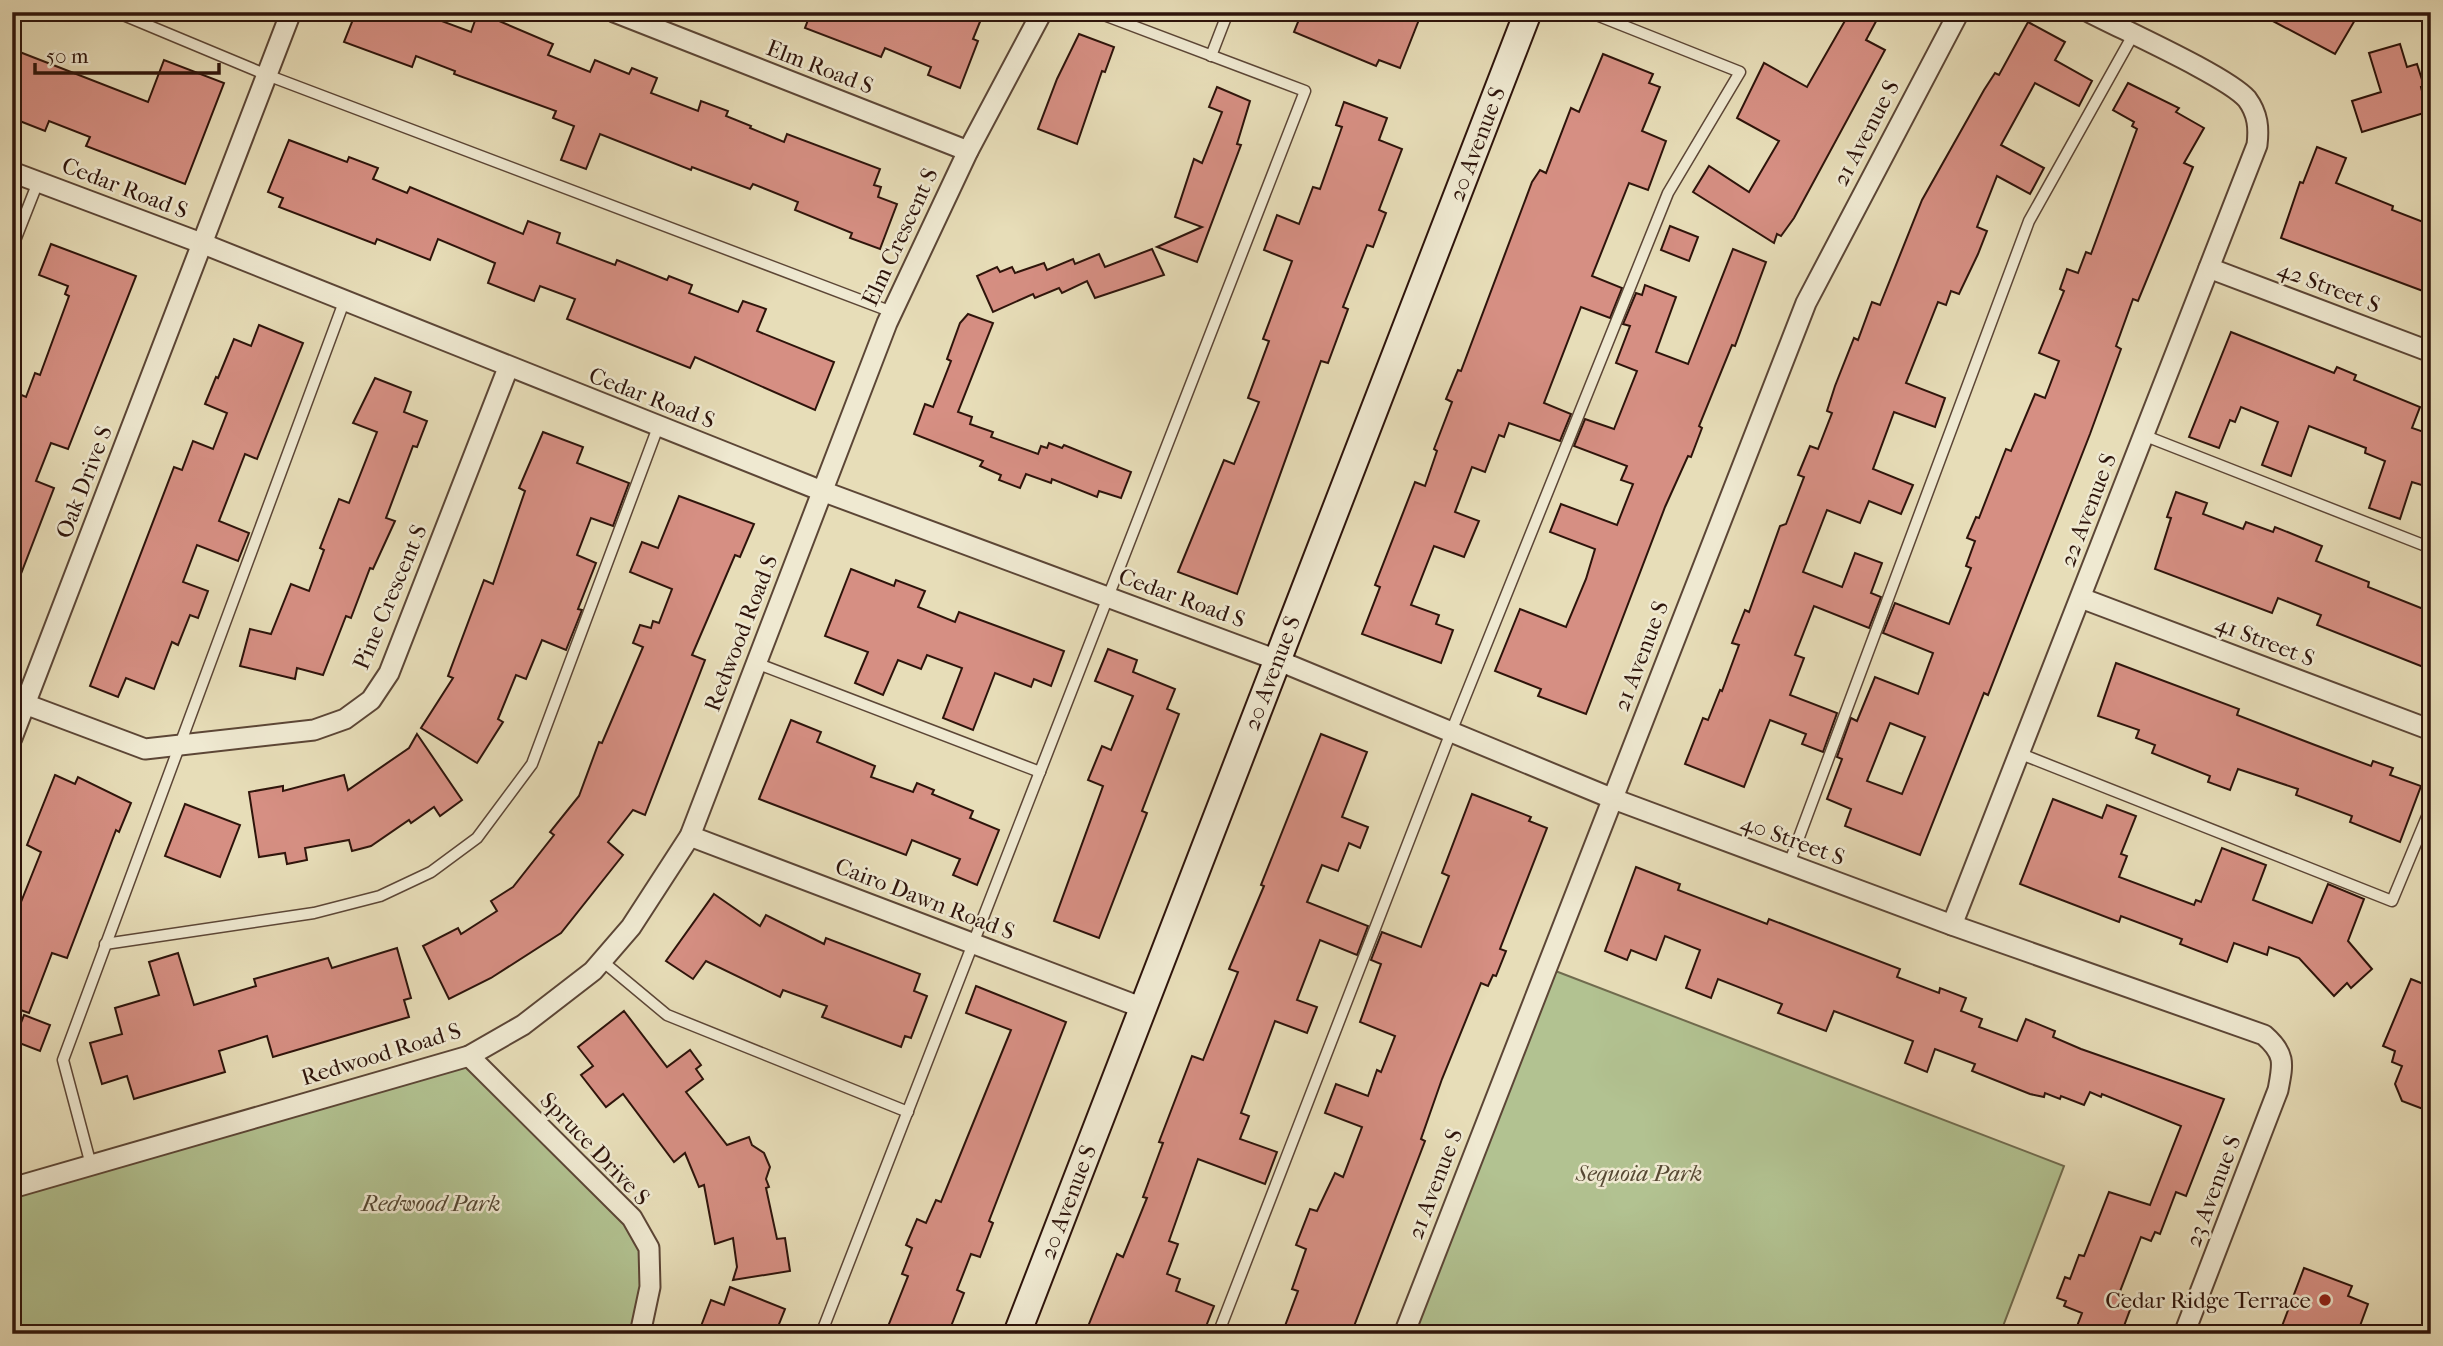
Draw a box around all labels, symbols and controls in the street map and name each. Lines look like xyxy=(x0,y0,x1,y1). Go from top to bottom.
scale bar xyxy=(35,32,219,76)
street label: Elm Road S xyxy=(763,34,877,100)
text: 50 m xyxy=(46,44,89,68)
street label: 21 Avenue S xyxy=(1827,75,1905,191)
street label: 20 Avenue S xyxy=(1443,83,1511,205)
street label: Cedar Road S xyxy=(58,152,192,224)
street label: Elm Crescent S xyxy=(856,164,944,310)
street label: 42 Street S xyxy=(2274,255,2384,319)
street label: Cedar Road S xyxy=(585,362,719,434)
street label: Oak Drive S xyxy=(50,422,118,542)
street label: 22 Avenue S xyxy=(2054,449,2122,571)
street label: Pine Crescent S xyxy=(347,520,433,674)
street label: Redwood Road S xyxy=(699,551,783,715)
street label: Cedar Road S xyxy=(1115,563,1249,633)
street label: 21 Avenue S xyxy=(1608,597,1674,715)
street label: 41 Street S xyxy=(2212,610,2318,672)
street label: 20 Avenue S xyxy=(1238,612,1306,734)
street label: 40 Street S xyxy=(1737,809,1849,871)
street label: Cairo Dawn Road S xyxy=(831,852,1019,946)
street label: Redwood Road S xyxy=(298,1017,464,1091)
street label: Spruce Drive S xyxy=(534,1087,656,1211)
street label: 21 Avenue S xyxy=(1402,1125,1468,1243)
street label: 23 Avenue S xyxy=(2179,1131,2247,1251)
street label: 20 Avenue S xyxy=(1034,1141,1102,1263)
park label: Sequoia Park xyxy=(1575,1160,1702,1187)
park label: Redwood Park xyxy=(359,1190,501,1217)
place label: Cedar Ridge Terrace xyxy=(2105,1287,2311,1314)
marker: Cedar Ridge Terrace xyxy=(2317,1292,2333,1308)

